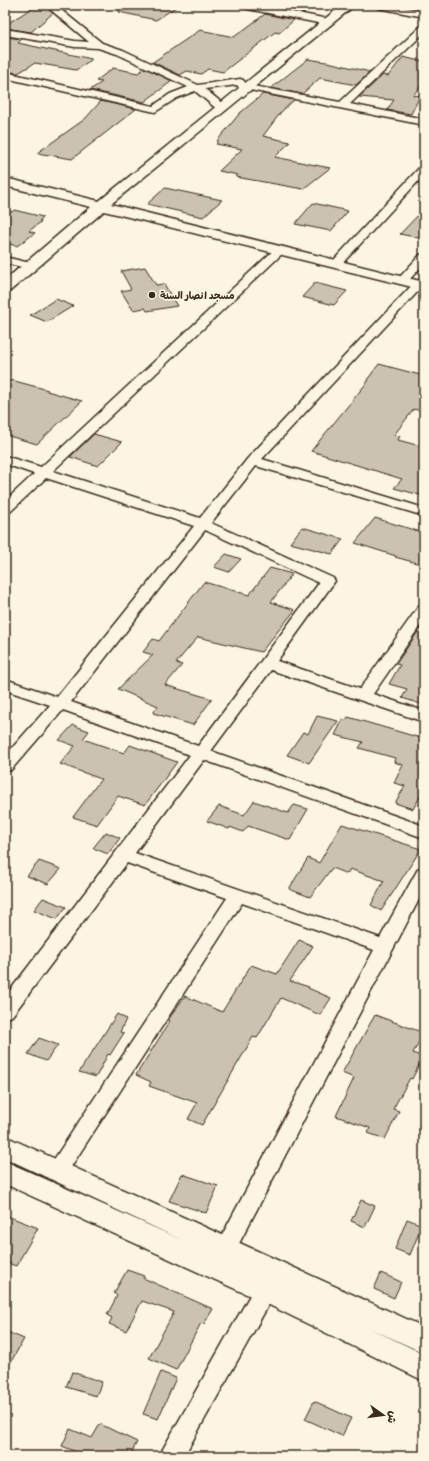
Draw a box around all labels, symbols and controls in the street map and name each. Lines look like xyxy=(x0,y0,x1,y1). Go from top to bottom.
marker: مسجد انصار السنة xyxy=(147,290,157,300)
place label: مسجد انصار السنة xyxy=(160,290,235,302)
north arrow xyxy=(363,1395,403,1435)
text: ش xyxy=(384,1410,400,1425)

